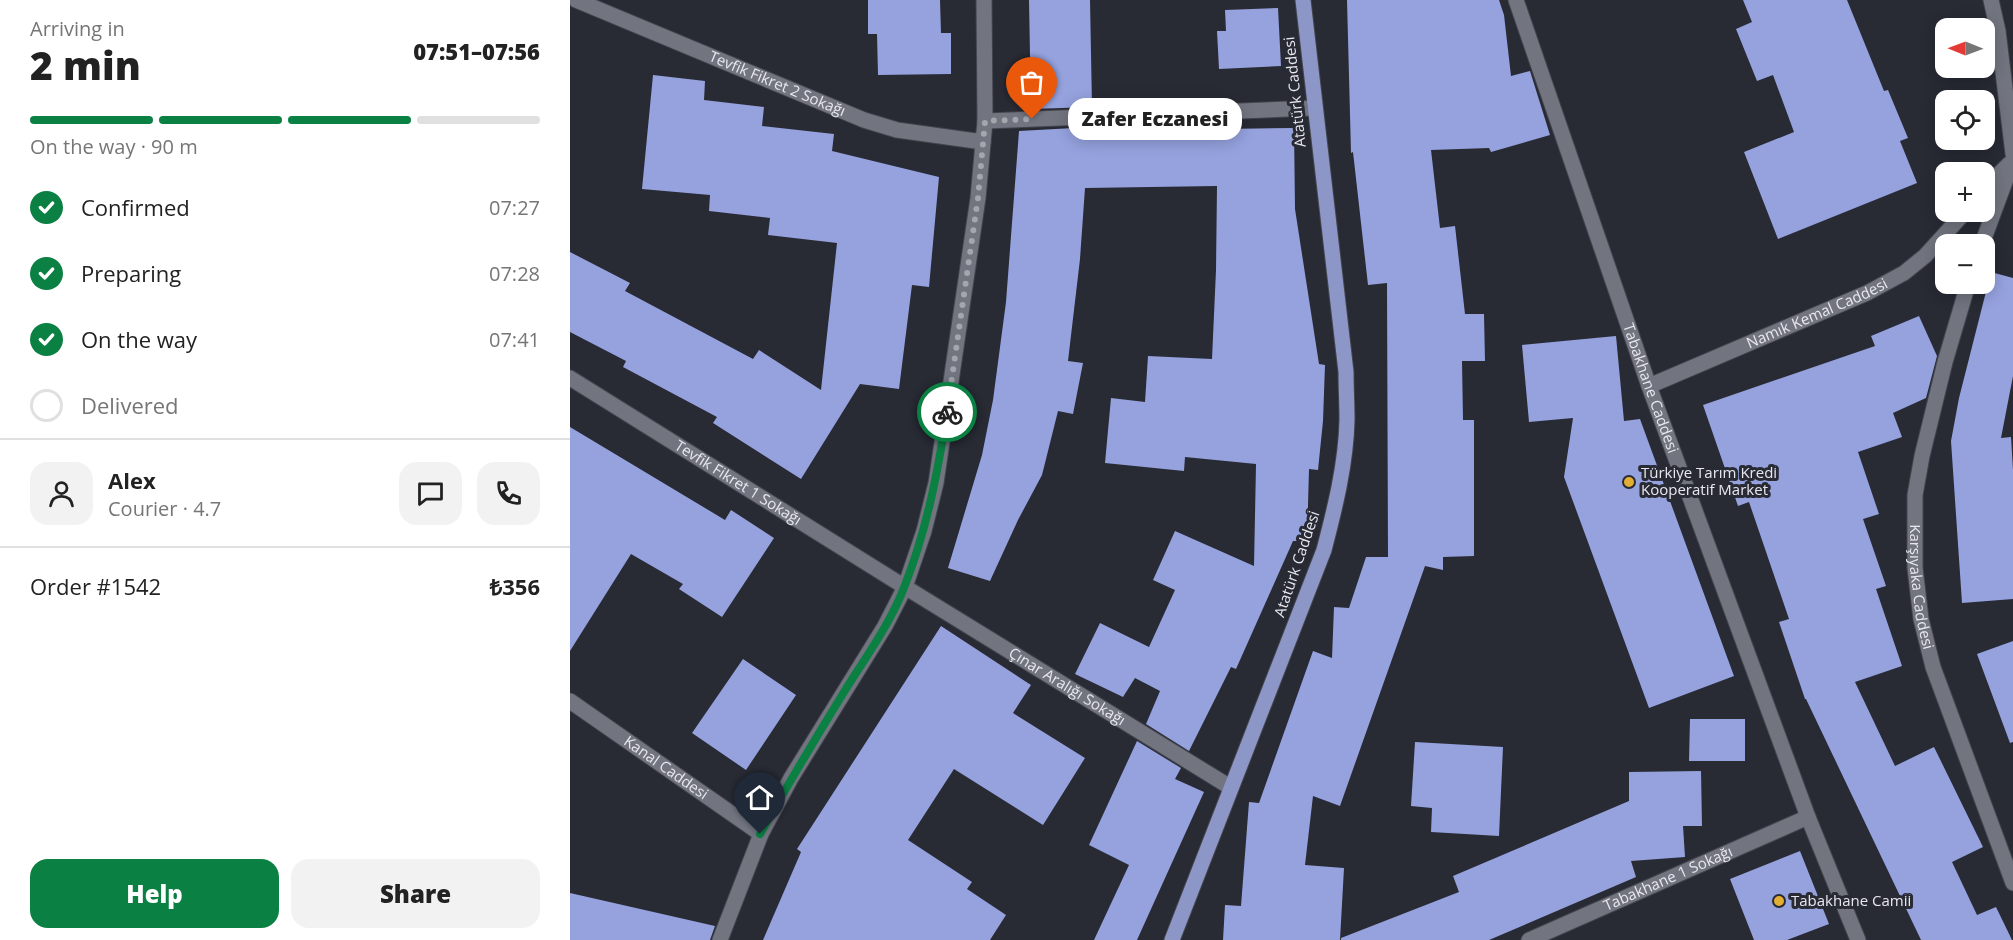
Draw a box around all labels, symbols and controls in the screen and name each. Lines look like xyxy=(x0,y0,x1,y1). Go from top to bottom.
text: Arriving in xyxy=(30,15,125,42)
north arrow xyxy=(1935,18,1995,78)
map controls xyxy=(1935,18,1995,294)
text: 07:51–07:56 xyxy=(413,36,540,66)
street label: Atatürk Caddesi xyxy=(1278,36,1310,148)
text: 2 min xyxy=(30,38,141,91)
street label: Tevfik Fikret 2 Sokağı xyxy=(706,46,849,120)
pin xyxy=(1006,57,1057,119)
icon: bag xyxy=(1015,66,1048,99)
button: locate xyxy=(1935,90,1995,150)
callout: Zafer Eczanesi xyxy=(1068,98,1242,140)
text: Zafer Eczanesi xyxy=(1082,105,1228,132)
text: On the way · 90 m xyxy=(30,133,198,160)
button: + xyxy=(1935,162,1995,222)
icon: check xyxy=(30,191,63,224)
text: Confirmed xyxy=(81,192,190,222)
text: 07:27 xyxy=(489,194,540,221)
button: − xyxy=(1935,234,1995,294)
icon: check xyxy=(30,257,63,290)
text: Preparing xyxy=(81,258,181,288)
text: 07:28 xyxy=(489,260,540,287)
street label: Namık Kemal Caddesi xyxy=(1743,273,1891,352)
street label: Tabakhane Caddesi xyxy=(1619,320,1684,456)
icon: check xyxy=(30,323,63,356)
text: On the way xyxy=(81,324,197,354)
text: 07:41 xyxy=(489,326,540,353)
courier xyxy=(917,382,977,442)
text: Delivered xyxy=(81,390,179,420)
icon: bike xyxy=(931,396,964,429)
street label: Tevfik Fikret 1 Sokağı xyxy=(671,435,806,529)
button: person xyxy=(30,462,93,525)
button: chat xyxy=(399,462,462,525)
button: phone xyxy=(477,462,540,525)
place label: Türkiye Tarım Kredi Kooperatif Market xyxy=(1641,462,1777,499)
text: Alex xyxy=(108,465,156,495)
marker: Türkiye Tarım Kredi Kooperatif Market xyxy=(1622,475,1636,489)
text: Courier · 4.7 xyxy=(108,495,221,522)
street label: Atatürk Caddesi xyxy=(1269,508,1324,619)
street label: Karşıyaka Caddesi xyxy=(1906,524,1939,651)
text: Order #1542 xyxy=(30,571,161,601)
text: ₺356 xyxy=(490,571,540,601)
street label: Çınar Aralığı Sokağı xyxy=(1005,642,1130,729)
street label: Kanal Caddesi xyxy=(621,731,713,803)
pin xyxy=(734,772,785,834)
icon: home xyxy=(743,781,776,814)
street label: Tabakhane 1 Sokağı xyxy=(1600,841,1735,915)
button: Help xyxy=(30,859,279,928)
button: Share xyxy=(291,859,540,928)
place label: Tabakhane Camii xyxy=(1791,890,1911,910)
marker: Tabakhane Camii xyxy=(1772,894,1786,908)

